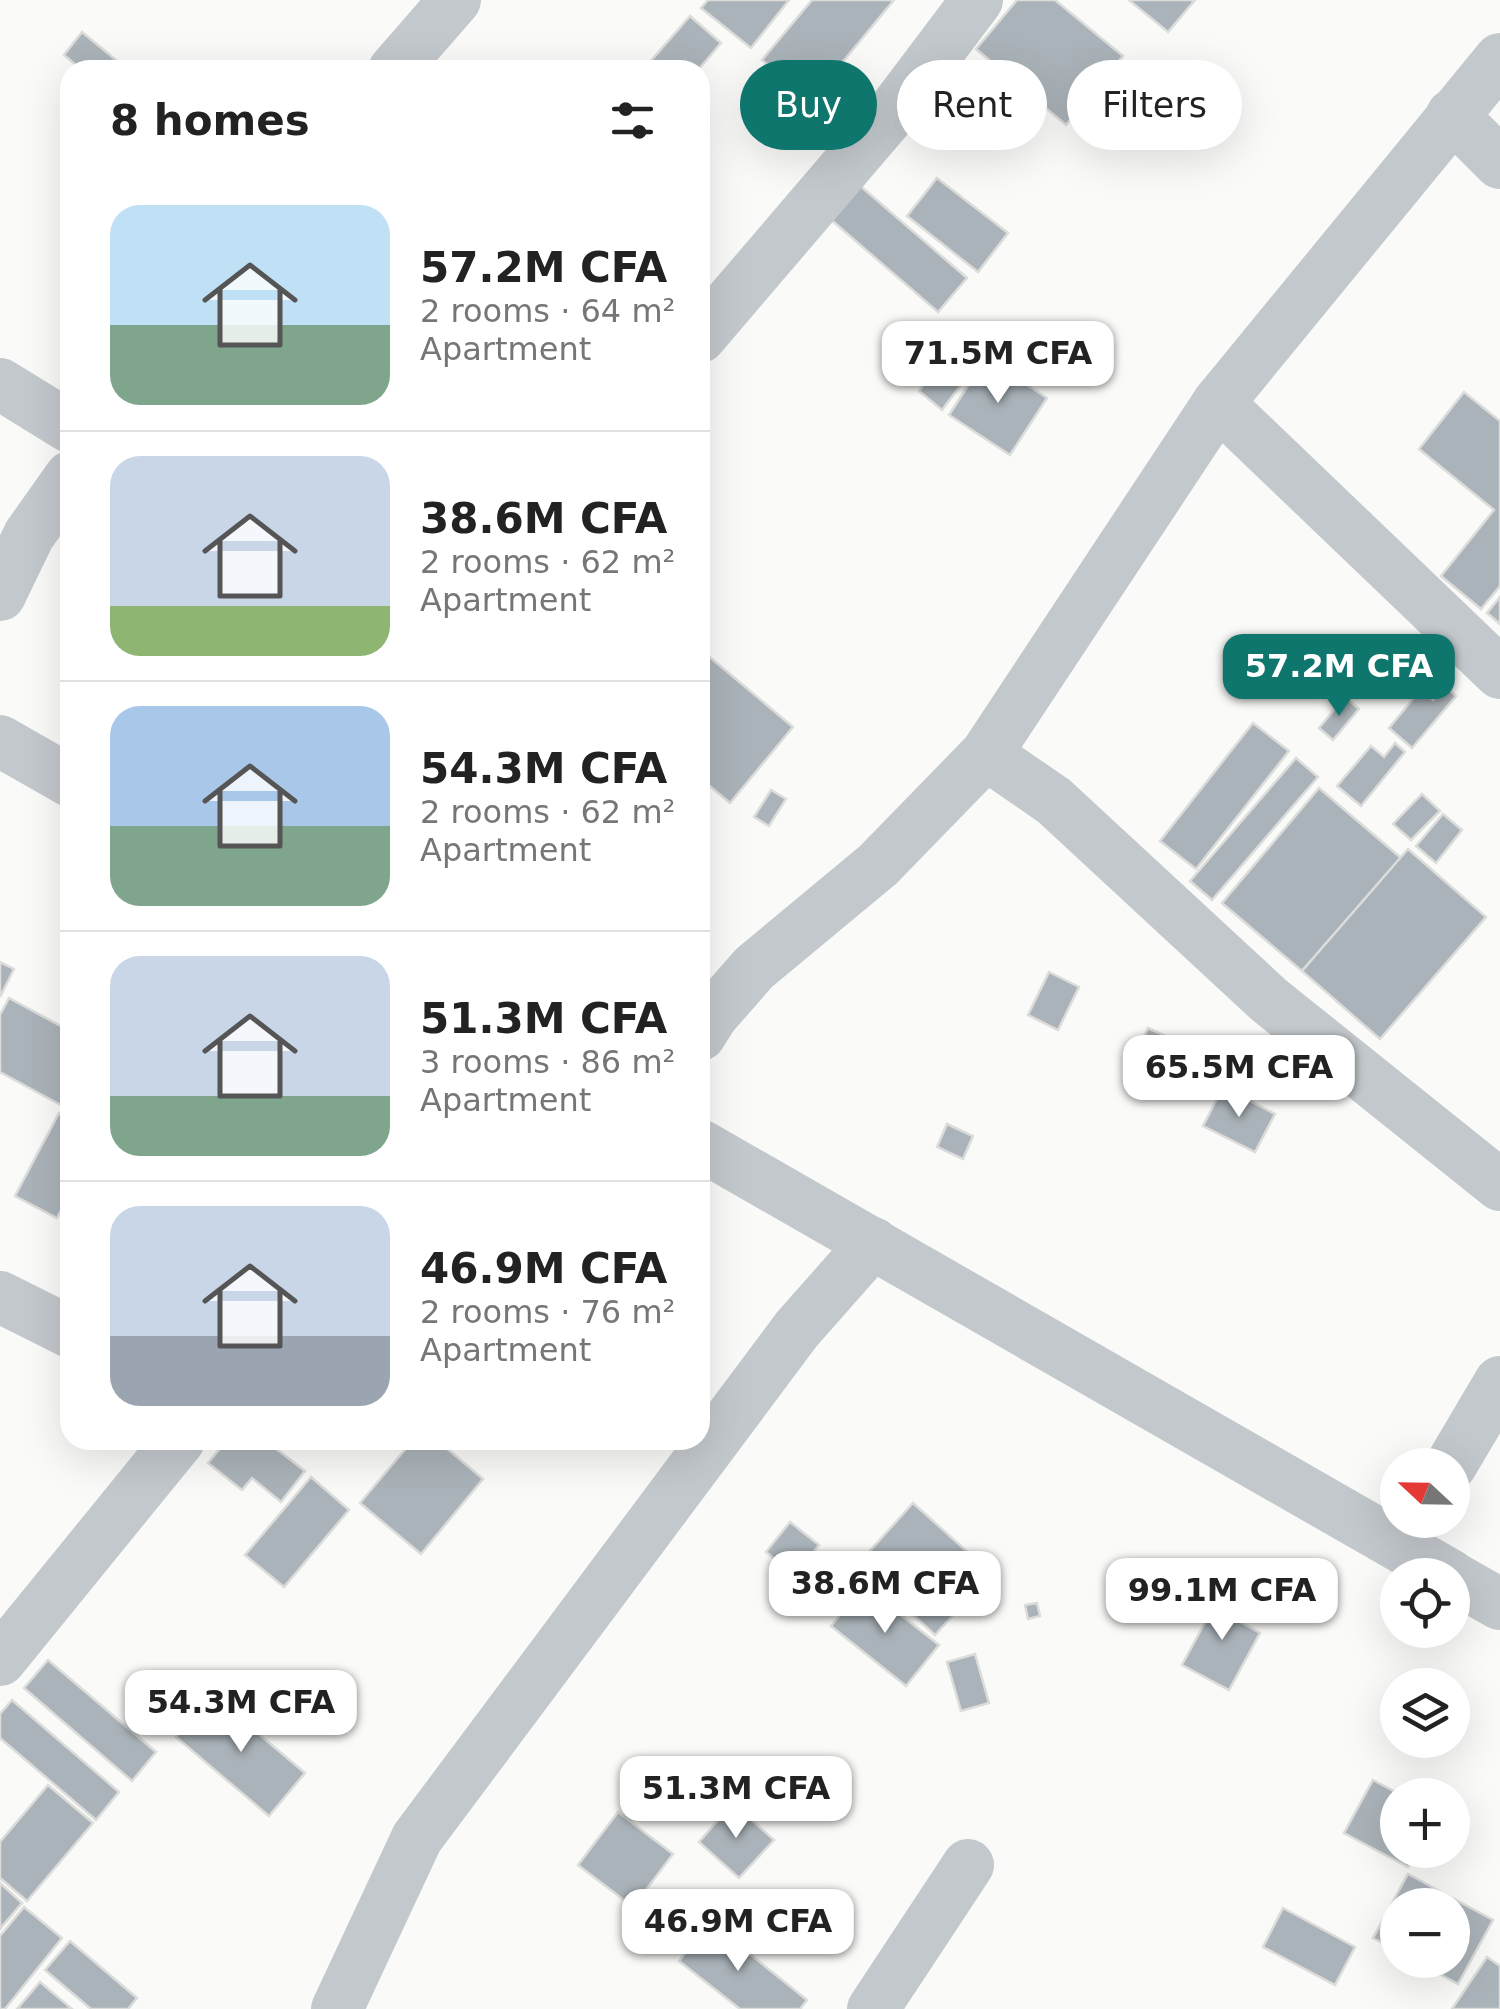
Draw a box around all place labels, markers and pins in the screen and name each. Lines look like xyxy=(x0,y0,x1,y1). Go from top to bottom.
pin: 71.5M CFA xyxy=(884,321,1112,406)
pin: 57.2M CFA xyxy=(1225,634,1453,719)
pin: 65.5M CFA xyxy=(1125,1035,1353,1120)
pin: 38.6M CFA xyxy=(771,1551,999,1636)
pin: 99.1M CFA xyxy=(1108,1558,1336,1643)
pin: 54.3M CFA xyxy=(127,1670,355,1755)
pin: 51.3M CFA xyxy=(622,1756,850,1841)
pin: 46.9M CFA xyxy=(624,1889,852,1974)

